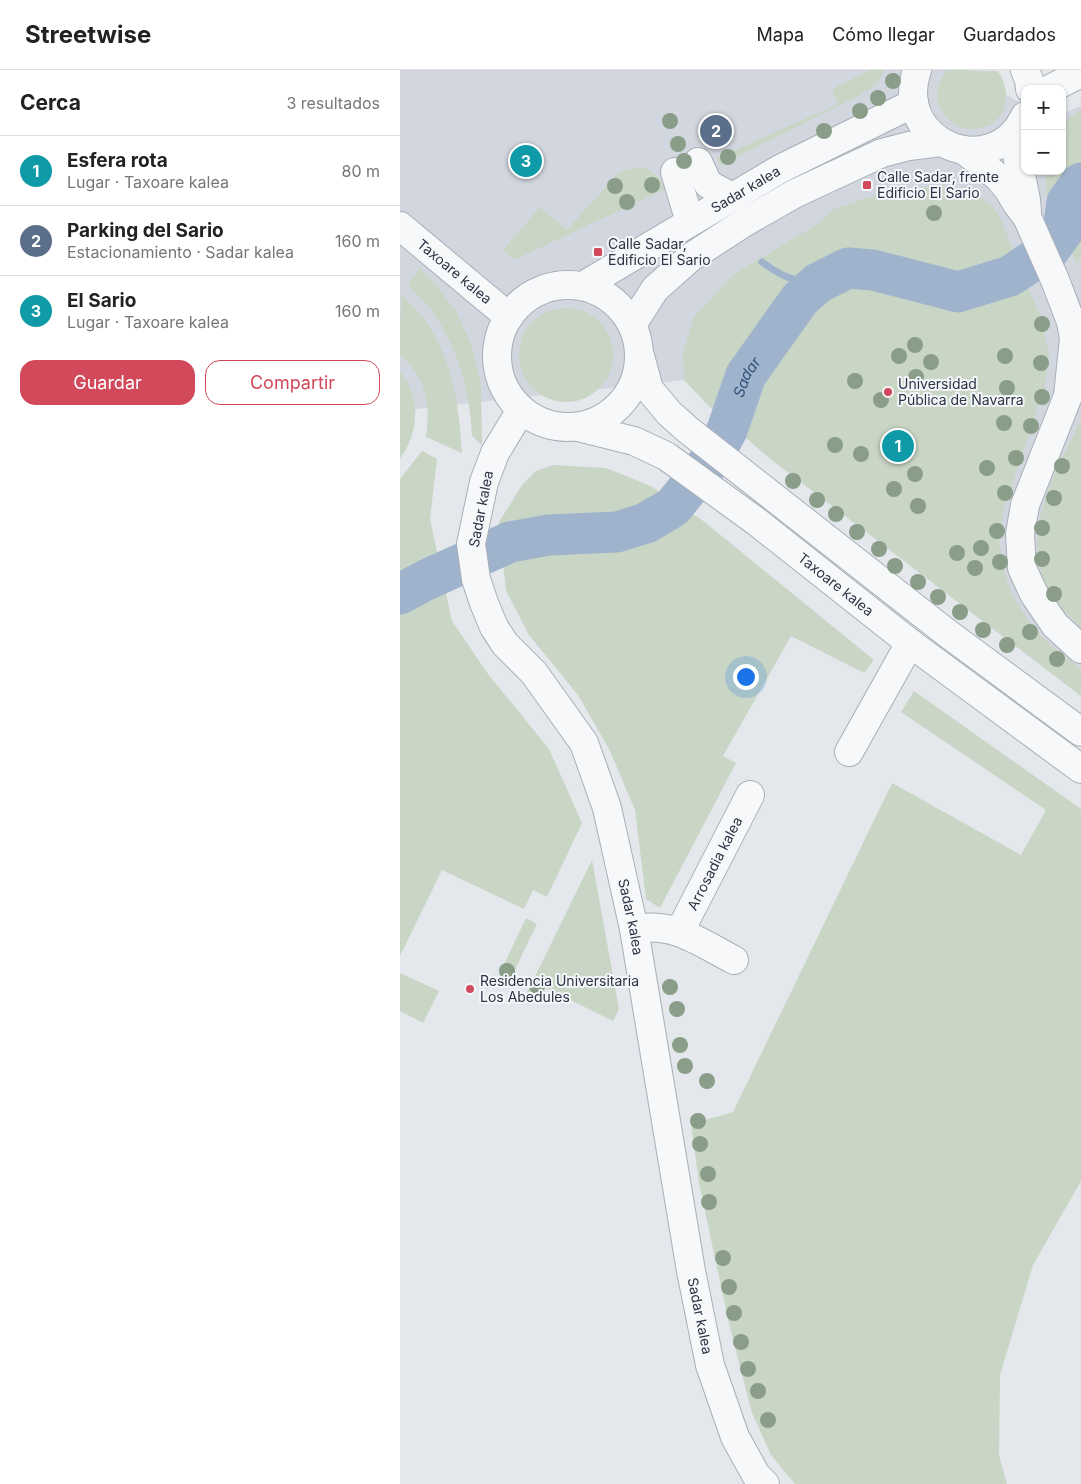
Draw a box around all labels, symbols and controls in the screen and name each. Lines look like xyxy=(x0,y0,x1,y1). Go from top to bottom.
text: Streetwise xyxy=(25,20,151,49)
text: Mapa xyxy=(757,24,804,45)
text: Cómo llegar xyxy=(832,24,935,45)
text: Guardados xyxy=(963,24,1056,45)
map controls xyxy=(1021,85,1066,175)
button: + xyxy=(1021,85,1066,130)
text: Cerca xyxy=(20,90,81,115)
text: 3 resultados xyxy=(286,93,380,113)
pin: 2 xyxy=(700,112,732,150)
button: − xyxy=(1021,130,1066,175)
pin: 3 xyxy=(510,142,542,180)
text: Esfera rota xyxy=(67,149,168,172)
text: 1 xyxy=(33,161,39,181)
text: 80 m xyxy=(341,161,380,181)
street label: Sadar kalea xyxy=(708,162,783,216)
place label: Calle Sadar, frente Edificio El Sario xyxy=(877,168,999,201)
text: Lugar · Taxoare kalea xyxy=(67,172,229,192)
marker: Calle Sadar, frente Edificio El Sario xyxy=(861,179,873,191)
text: Parking del Sario xyxy=(67,219,224,242)
text: 2 xyxy=(31,231,41,251)
text: 160 m xyxy=(335,231,380,251)
street label: Taxoare kalea xyxy=(414,235,496,307)
place label: Calle Sadar, Edificio El Sario xyxy=(608,235,711,268)
text: Estacionamiento · Sadar kalea xyxy=(67,242,294,262)
marker: Calle Sadar, Edificio El Sario xyxy=(592,246,604,258)
text: El Sario xyxy=(67,289,136,312)
text: 3 xyxy=(31,301,41,321)
text: 160 m xyxy=(335,301,380,321)
text: Lugar · Taxoare kalea xyxy=(67,312,229,332)
water label: Sadar xyxy=(729,353,765,400)
button: Guardar xyxy=(20,360,195,405)
button: Compartir xyxy=(205,360,380,405)
place label: Universidad Pública de Navarra xyxy=(898,375,1024,408)
marker: Universidad Pública de Navarra xyxy=(882,386,894,398)
pin: 1 xyxy=(882,427,914,465)
street label: Sadar kalea xyxy=(465,469,496,549)
street label: Taxoare kalea xyxy=(795,549,877,619)
your location xyxy=(733,664,759,690)
street label: Arrosadia kalea xyxy=(683,814,745,913)
street label: Sadar kalea xyxy=(615,877,647,956)
place label: Residencia Universitaria Los Abedules xyxy=(480,972,639,1005)
marker: Residencia Universitaria Los Abedules xyxy=(464,983,476,995)
street label: Sadar kalea xyxy=(685,1276,717,1356)

